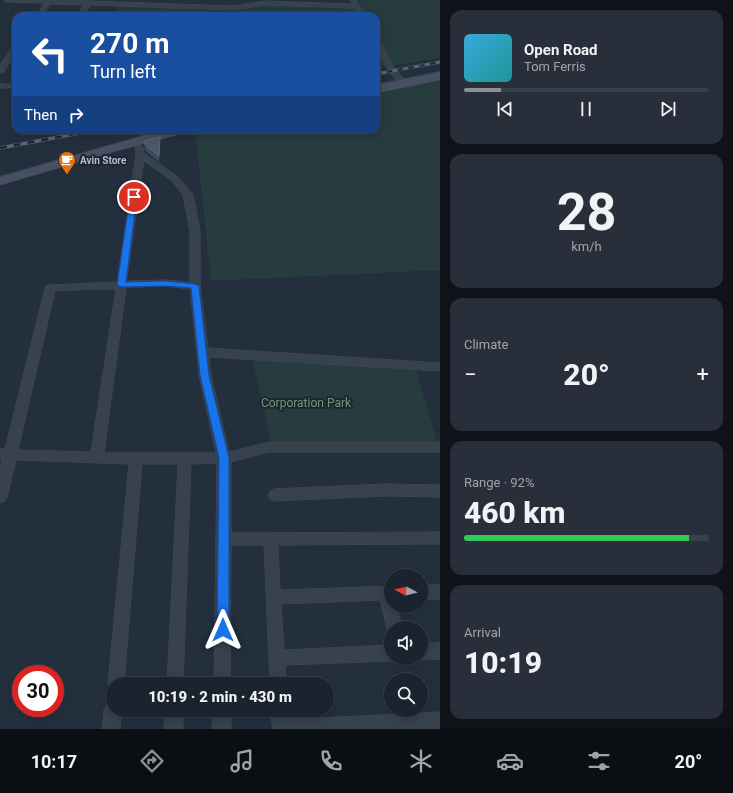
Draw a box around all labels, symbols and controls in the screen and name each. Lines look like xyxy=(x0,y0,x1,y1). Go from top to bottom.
text: 270 m xyxy=(90,27,169,60)
icon: left xyxy=(24,28,76,80)
text: Open Road xyxy=(524,41,598,59)
text: Tom Ferris xyxy=(524,59,586,74)
text: Turn left xyxy=(90,61,156,82)
icon: previous xyxy=(494,98,516,120)
icon: pause xyxy=(575,98,597,120)
icon: next xyxy=(657,98,679,120)
icon: right xyxy=(65,104,87,126)
text: Then xyxy=(24,106,57,124)
cafe icon: Avin Store xyxy=(57,150,77,175)
place label: Avin Store xyxy=(80,155,127,166)
pin xyxy=(117,180,151,214)
text: 28 xyxy=(557,182,616,243)
icon: arrive xyxy=(123,186,145,208)
text: km/h xyxy=(571,239,602,254)
text: Climate xyxy=(464,337,508,352)
text: 20° xyxy=(563,357,610,392)
text: − xyxy=(464,362,477,387)
text: + xyxy=(697,362,709,387)
park label: Corporation Park xyxy=(261,396,352,410)
text: Range · 92% xyxy=(464,475,534,490)
text: 460 km xyxy=(464,495,566,530)
north arrow xyxy=(384,569,428,613)
map controls xyxy=(384,569,428,717)
position arrow xyxy=(202,609,244,651)
button: sound xyxy=(384,621,428,665)
text: Arrival xyxy=(464,625,501,640)
text: 10:19 xyxy=(464,645,542,680)
speed limit sign: 30 xyxy=(12,665,64,717)
button: search xyxy=(384,673,428,717)
text: 10:19 · 2 min · 430 m xyxy=(148,688,292,706)
icon: directions xyxy=(138,747,166,775)
icon: music xyxy=(228,747,256,775)
icon: phone xyxy=(317,747,345,775)
icon: climate xyxy=(407,747,435,775)
icon: car xyxy=(496,747,524,775)
icon: filters xyxy=(585,747,613,775)
text: 10:17 xyxy=(31,751,77,772)
text: 20° xyxy=(675,751,702,772)

